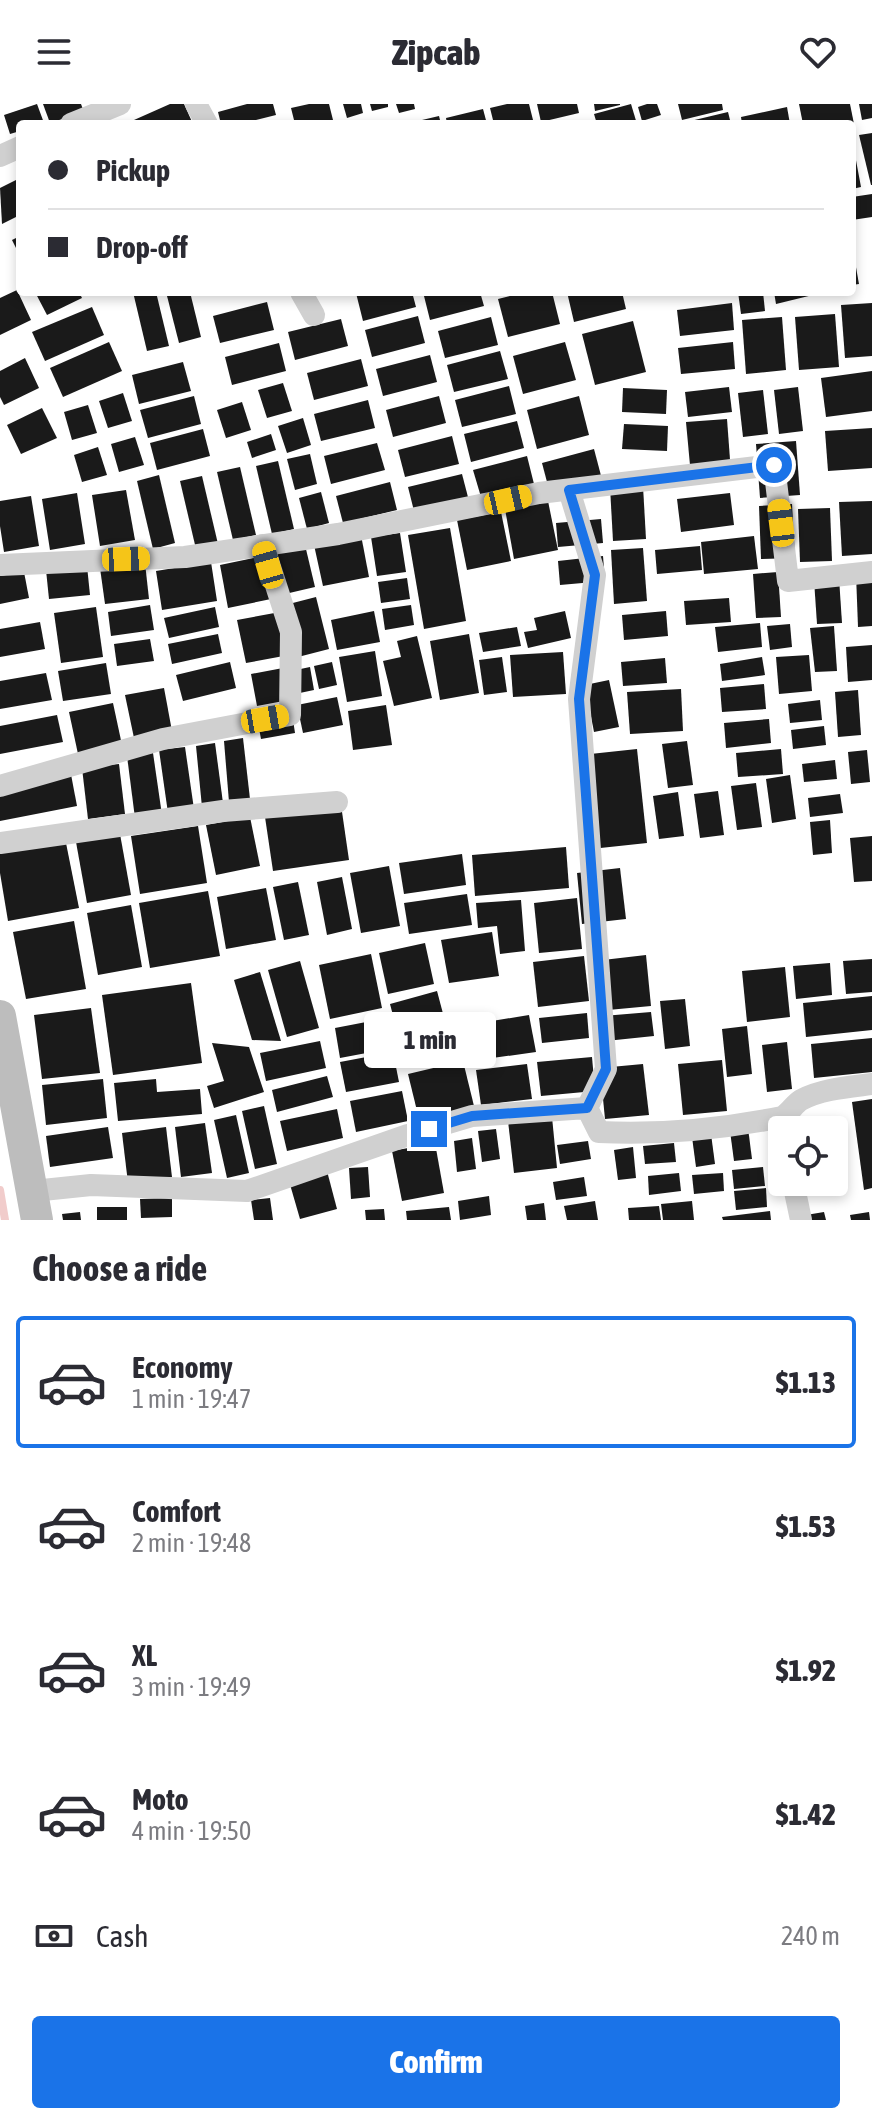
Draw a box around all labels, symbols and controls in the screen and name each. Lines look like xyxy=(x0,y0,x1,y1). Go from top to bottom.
icon: menu xyxy=(32,30,76,74)
icon: heart xyxy=(796,30,840,74)
text: Zipcab xyxy=(392,31,480,73)
text: Pickup xyxy=(96,153,170,187)
text: Drop-off xyxy=(96,230,188,264)
route start xyxy=(756,447,792,483)
car xyxy=(482,483,534,517)
car xyxy=(766,498,796,548)
car xyxy=(250,539,286,591)
car xyxy=(102,546,150,572)
car xyxy=(239,703,291,735)
callout: 1 min xyxy=(363,1013,495,1069)
text: 1 min xyxy=(403,1025,457,1055)
route end xyxy=(411,1111,447,1147)
map controls xyxy=(768,1116,848,1196)
button: locate xyxy=(768,1116,848,1196)
text: Choose a ride xyxy=(32,1247,207,1289)
icon: car xyxy=(36,1346,108,1418)
text: Economy xyxy=(132,1350,233,1384)
text: $1.13 xyxy=(776,1365,836,1399)
text: 1 min · 19:47 xyxy=(132,1384,251,1414)
icon: car xyxy=(36,1490,108,1562)
text: Comfort xyxy=(132,1494,221,1528)
text: $1.53 xyxy=(776,1509,836,1543)
text: 2 min · 19:48 xyxy=(132,1528,251,1558)
icon: car xyxy=(36,1634,108,1706)
text: XL xyxy=(132,1638,157,1672)
text: $1.92 xyxy=(776,1653,836,1687)
text: 3 min · 19:49 xyxy=(132,1672,251,1702)
icon: car xyxy=(36,1778,108,1850)
text: Moto xyxy=(132,1782,189,1816)
text: $1.42 xyxy=(776,1797,836,1831)
text: 4 min · 19:50 xyxy=(132,1816,251,1846)
icon: cash xyxy=(32,1914,76,1958)
text: Cash xyxy=(96,1919,149,1953)
text: 240 m xyxy=(781,1921,840,1951)
button: Confirm xyxy=(32,2016,840,2108)

